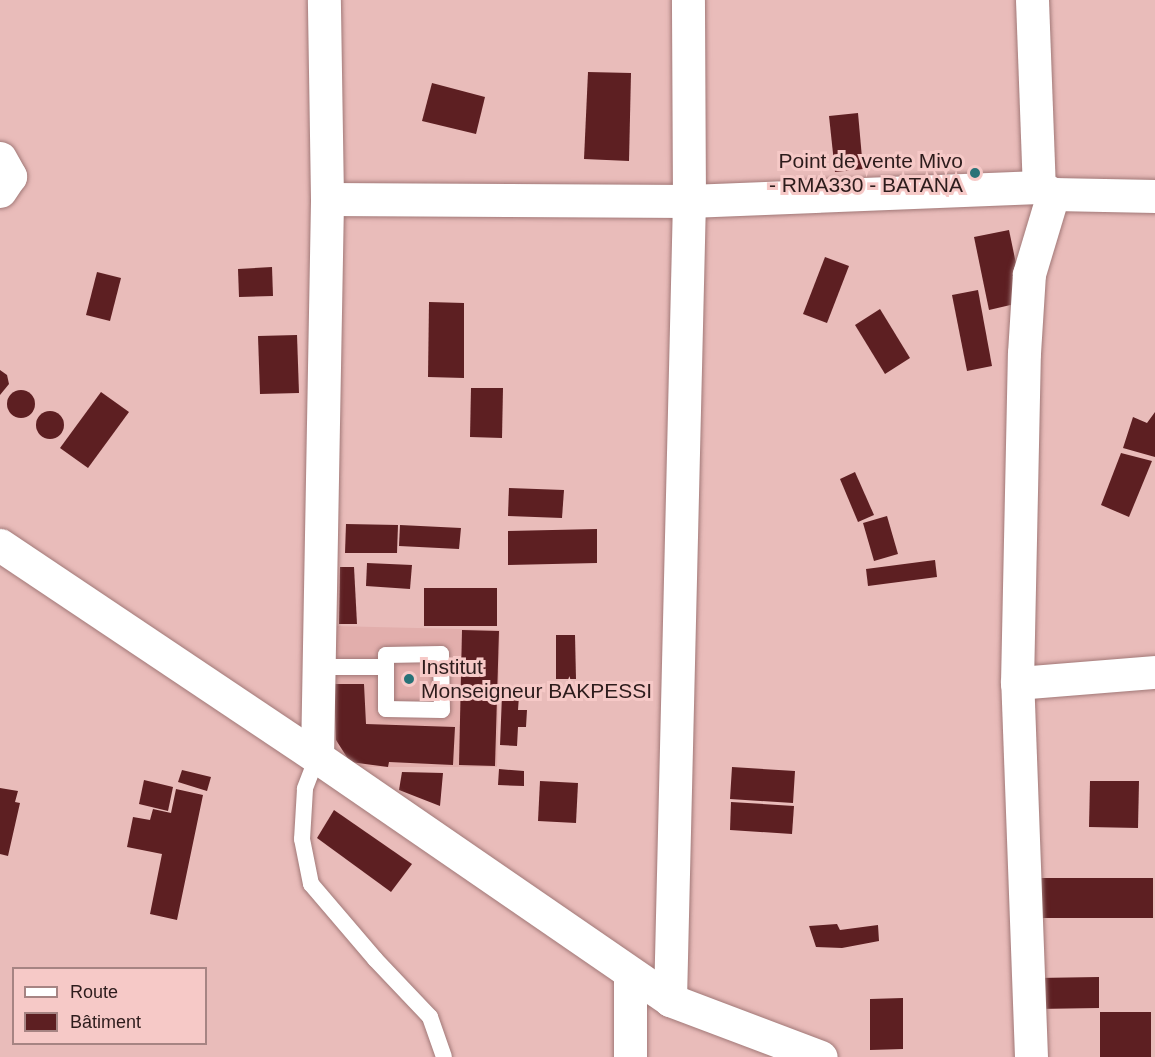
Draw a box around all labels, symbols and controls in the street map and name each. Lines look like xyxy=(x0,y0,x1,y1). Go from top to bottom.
place label: Point de vente Mivo - RMA330 - BATANA xyxy=(769,148,963,198)
marker: Point de vente Mivo - RMA330 - BATANA xyxy=(968,166,982,180)
place label: Institut Monseigneur BAKPESSI xyxy=(421,654,652,704)
marker: Institut Monseigneur BAKPESSI xyxy=(402,672,416,686)
legend xyxy=(12,967,207,1045)
text: Route xyxy=(70,982,118,1002)
text: Bâtiment xyxy=(70,1012,141,1032)

